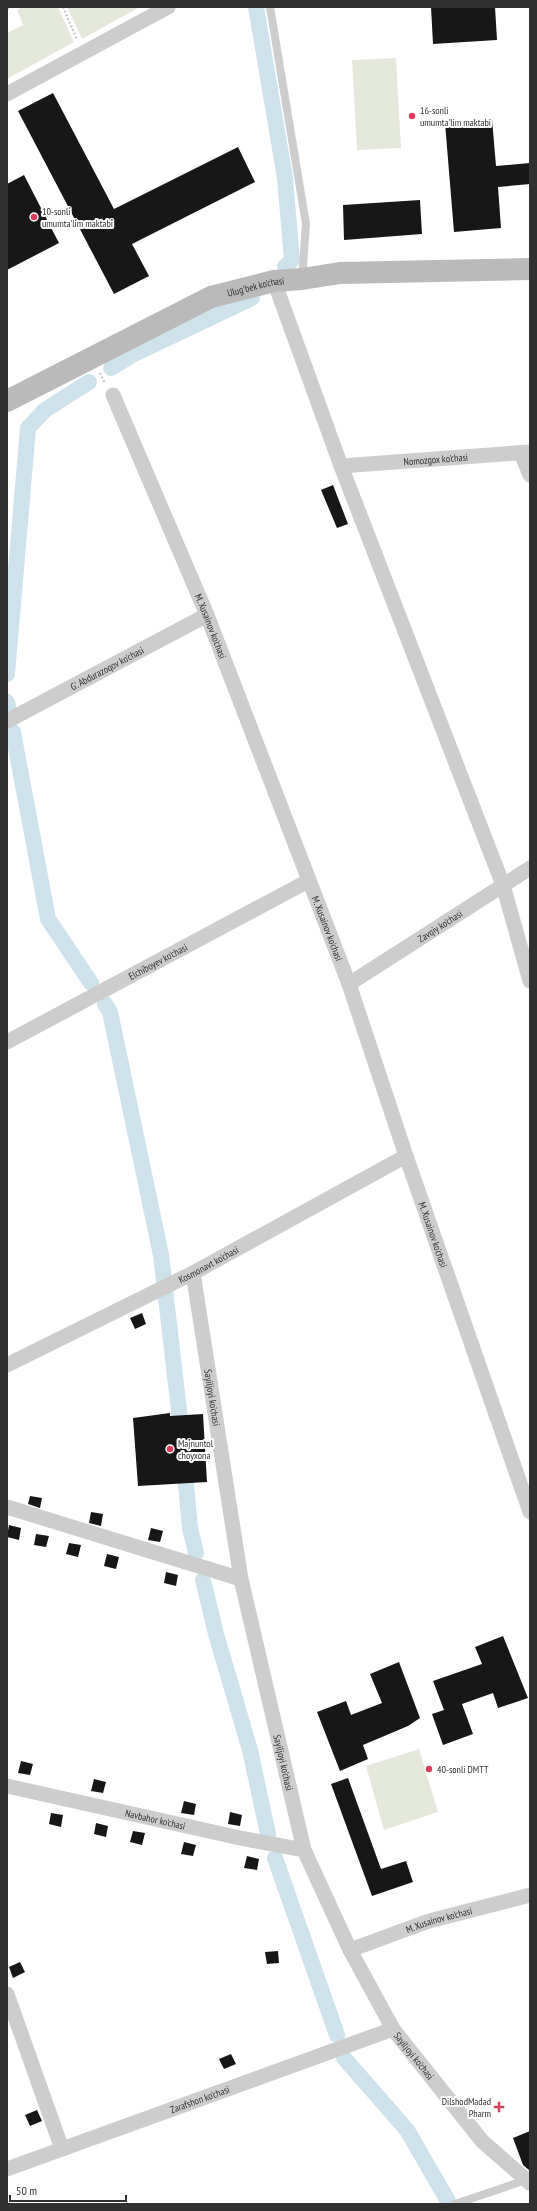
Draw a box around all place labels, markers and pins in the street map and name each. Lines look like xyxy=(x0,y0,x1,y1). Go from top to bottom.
place label: 16-sonli umumta'lim maktabi xyxy=(420,104,491,129)
marker: 16-sonli umumta'lim maktabi xyxy=(407,111,417,121)
place label: 10-sonli umumta'lim maktabi xyxy=(42,205,113,230)
marker: 10-sonli umumta'lim maktabi xyxy=(29,212,39,222)
place label: Majnuntol choyxona xyxy=(178,1437,214,1462)
marker: Majnuntol choyxona xyxy=(165,1444,175,1454)
place label: 40-sonli DMTT xyxy=(437,1763,489,1776)
marker: 40-sonli DMTT xyxy=(424,1764,434,1774)
place label: DilshodMadad Pharm xyxy=(442,2095,491,2120)
marker: DilshodMadad Pharm xyxy=(494,2102,504,2112)

